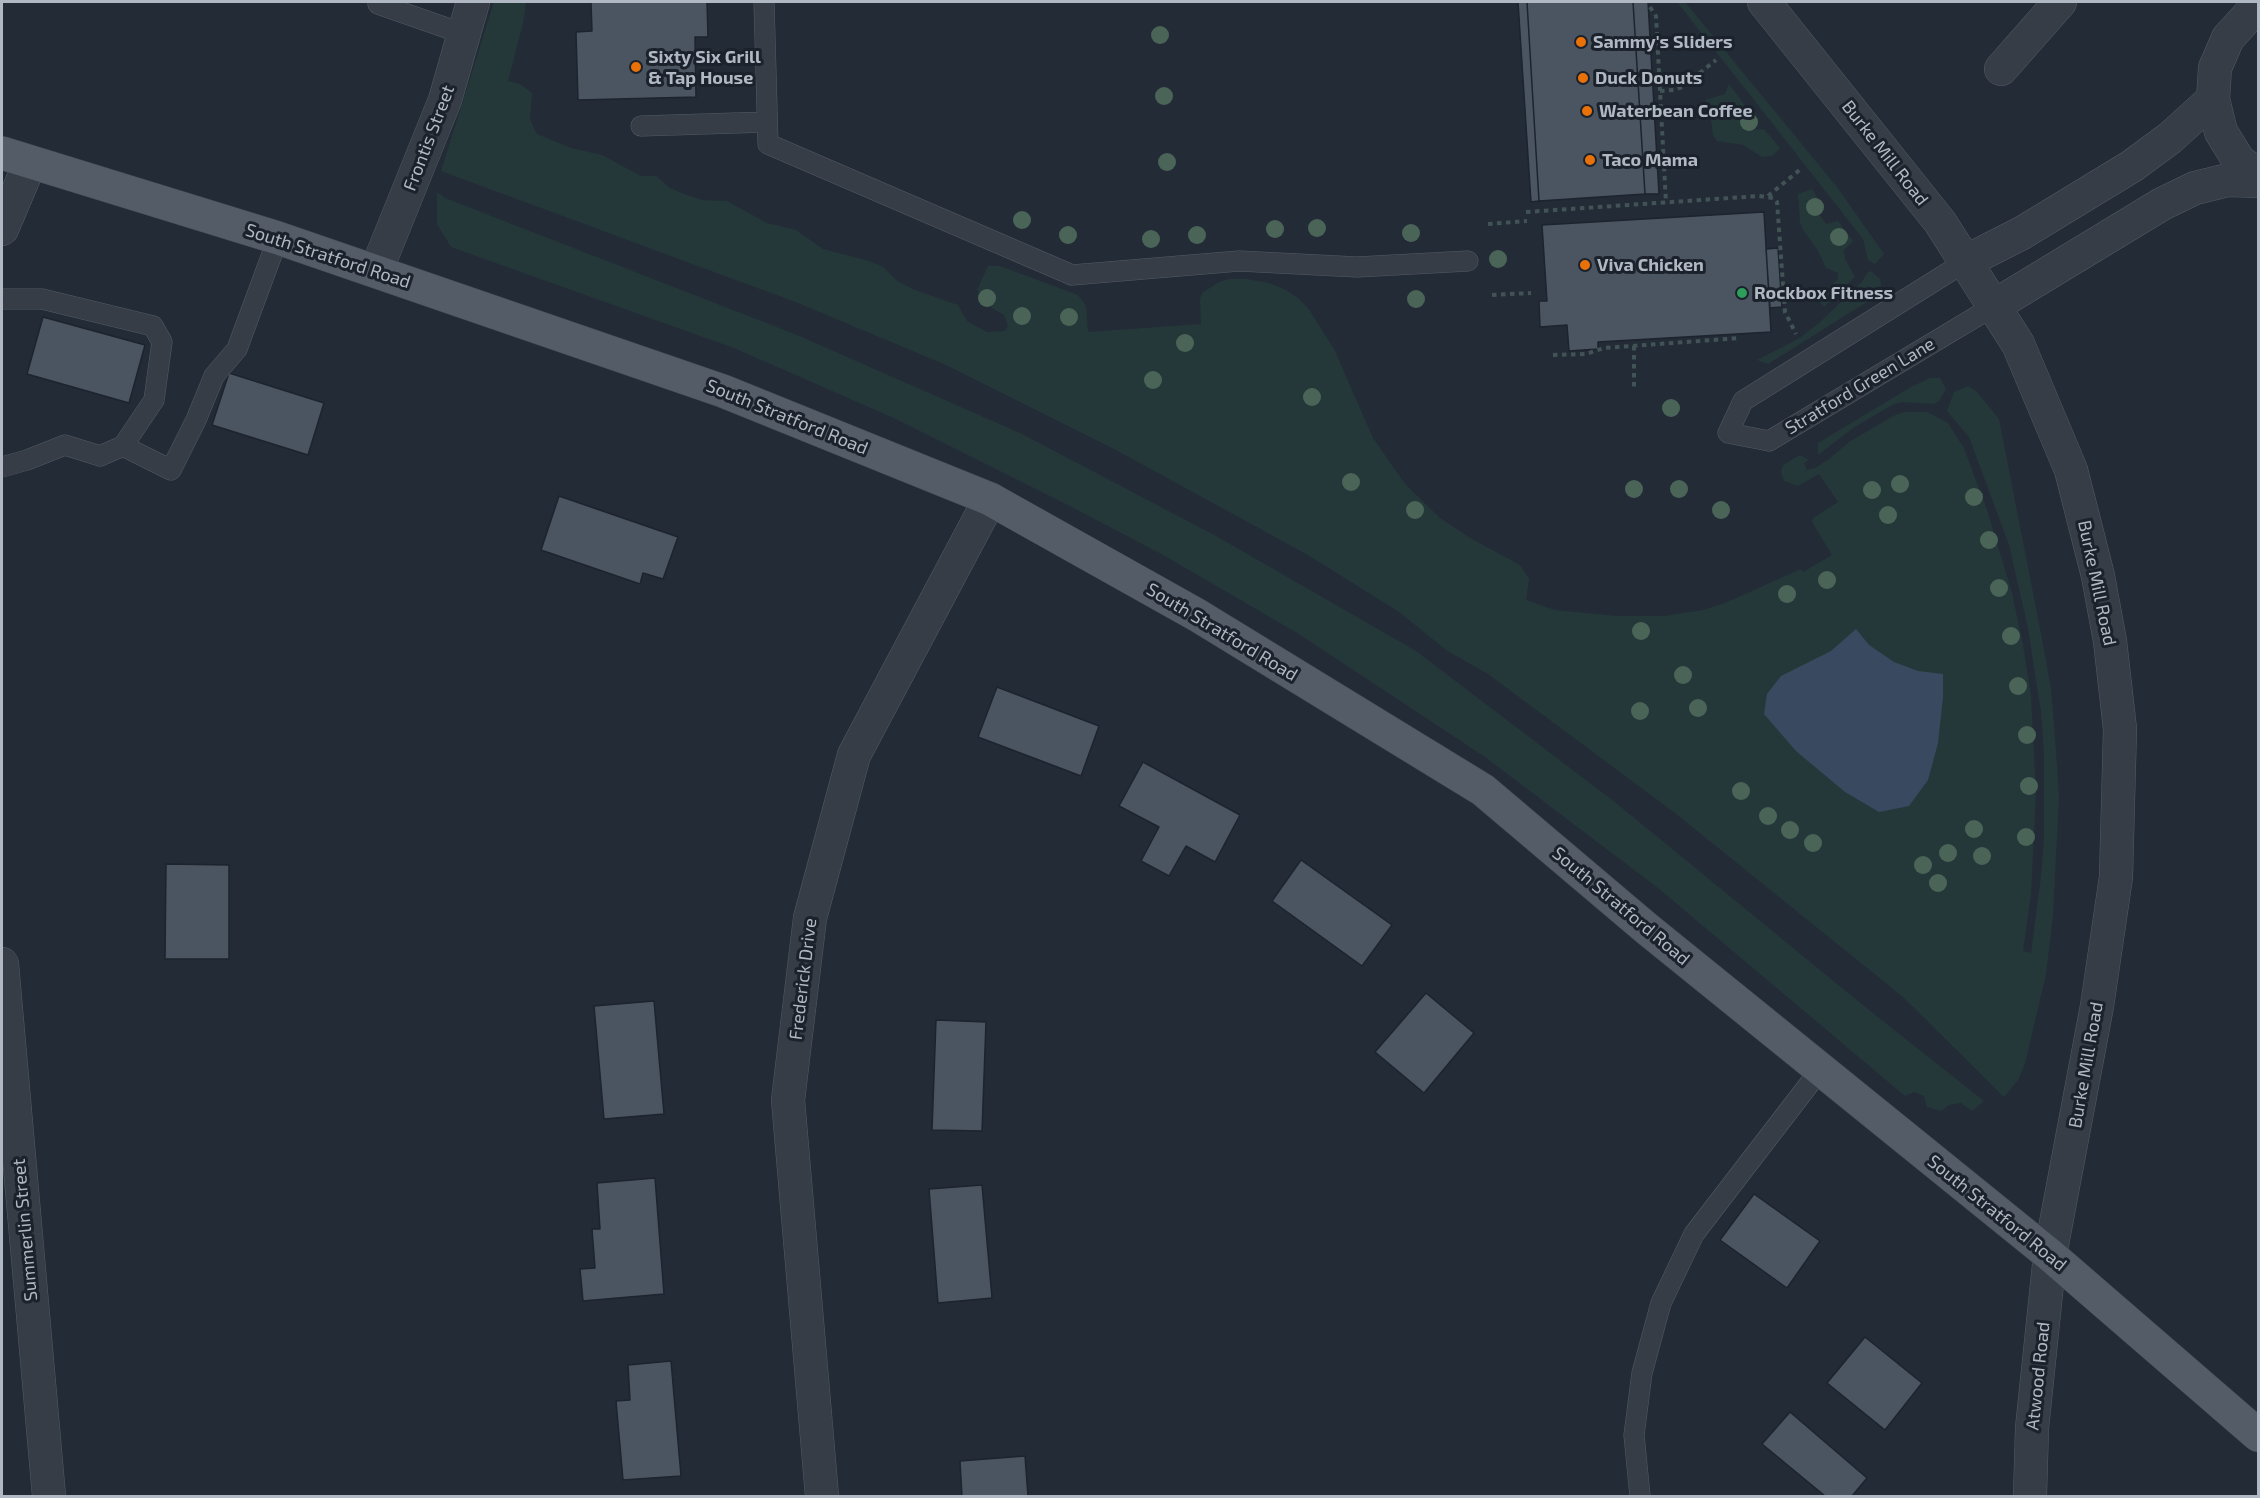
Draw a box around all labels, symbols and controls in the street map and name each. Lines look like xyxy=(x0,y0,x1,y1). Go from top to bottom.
place label: Sammy's Sliders xyxy=(1593,31,1733,53)
marker: Sammy's Sliders xyxy=(1574,35,1588,49)
place label: Sixty Six Grill & Tap House xyxy=(648,46,761,88)
marker: Sixty Six Grill & Tap House xyxy=(629,60,643,74)
place label: Duck Donuts xyxy=(1595,67,1702,89)
marker: Duck Donuts xyxy=(1576,71,1590,85)
street label: Frontis Street xyxy=(399,82,459,194)
street label: Burke Mill Road xyxy=(1837,96,1933,210)
place label: Waterbean Coffee xyxy=(1599,100,1753,122)
marker: Waterbean Coffee xyxy=(1580,104,1594,118)
place label: Taco Mama xyxy=(1602,149,1698,171)
marker: Taco Mama xyxy=(1583,153,1597,167)
street label: South Stratford Road xyxy=(243,219,413,293)
place label: Viva Chicken xyxy=(1597,254,1704,276)
marker: Viva Chicken xyxy=(1578,258,1592,272)
place label: Rockbox Fitness xyxy=(1754,282,1893,304)
marker: Rockbox Fitness xyxy=(1735,286,1749,300)
street label: Stratford Green Lane xyxy=(1781,333,1939,439)
street label: South Stratford Road xyxy=(703,375,871,459)
street label: Burke Mill Road xyxy=(2073,518,2121,648)
street label: South Stratford Road xyxy=(1143,578,1301,686)
street label: South Stratford Road xyxy=(1548,842,1694,970)
street label: Frederick Drive xyxy=(785,917,821,1041)
street label: Burke Mill Road xyxy=(2064,1000,2108,1130)
street label: South Stratford Road xyxy=(1923,1150,2071,1276)
street label: Summerlin Street xyxy=(8,1158,42,1302)
street label: Atwood Road xyxy=(2022,1321,2054,1431)

